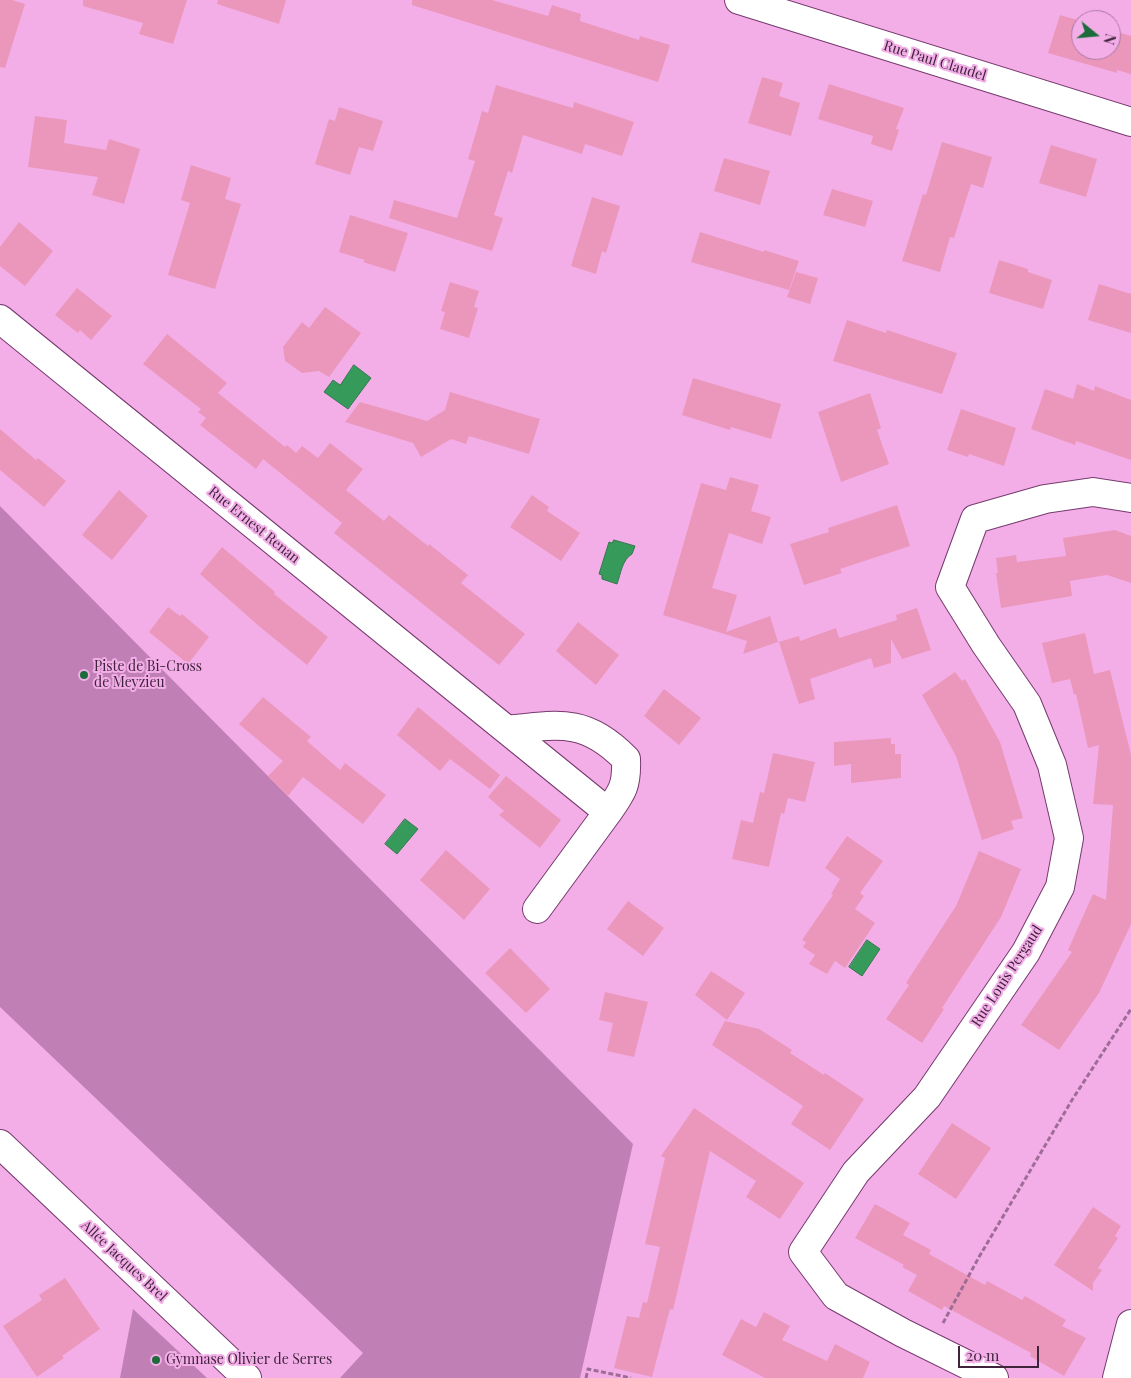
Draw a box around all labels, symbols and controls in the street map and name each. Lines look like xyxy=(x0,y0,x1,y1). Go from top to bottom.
north arrow xyxy=(1071,10,1121,60)
text: N xyxy=(1099,32,1120,47)
street label: Rue Paul Claudel xyxy=(882,37,988,85)
street label: Rue Ernest Renan xyxy=(205,483,303,567)
place label: Piste de Bi-Cross de Meyzieu xyxy=(94,659,202,692)
marker: Piste de Bi-Cross de Meyzieu xyxy=(78,669,90,681)
street label: Rue Louis Pergaud xyxy=(968,922,1046,1030)
street label: Allée Jacques Brel xyxy=(78,1217,170,1305)
scale bar xyxy=(961,1336,1042,1368)
text: 20 m xyxy=(966,1345,999,1365)
place label: Gymnase Olivier de Serres xyxy=(166,1352,332,1368)
marker: Gymnase Olivier de Serres xyxy=(150,1354,162,1366)

